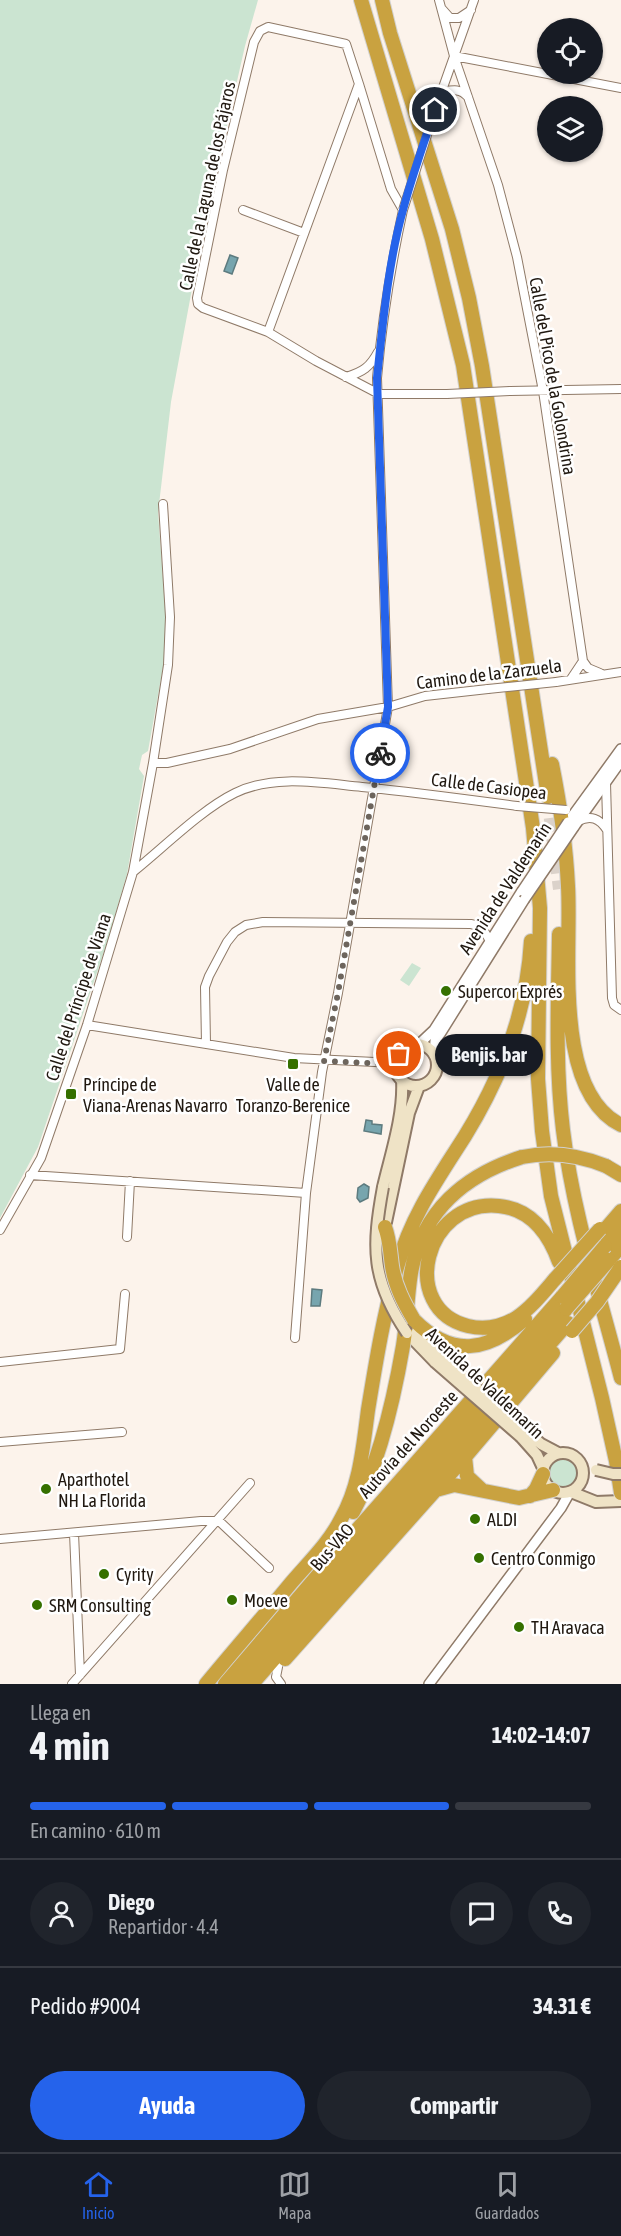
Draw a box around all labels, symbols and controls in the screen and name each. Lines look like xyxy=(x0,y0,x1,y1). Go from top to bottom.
map controls xyxy=(537,18,603,162)
button: locate xyxy=(537,18,603,84)
street label: Calle de la Laguna de los Pájaros xyxy=(175,80,239,292)
pin xyxy=(409,84,460,135)
icon: home xyxy=(418,93,451,126)
button: layers xyxy=(537,96,603,162)
street label: Calle del Pico de la Golondrina xyxy=(525,276,581,476)
street label: Camino de la Zarzuela xyxy=(415,655,563,693)
courier xyxy=(350,723,410,783)
icon: bike xyxy=(364,737,397,770)
street label: Calle de Casiopea xyxy=(430,769,548,803)
street label: Avenida de Valdemarín xyxy=(455,818,555,958)
street label: Calle del Príncipe de Viana xyxy=(41,911,115,1083)
place label: Supercor Exprés xyxy=(458,981,562,1002)
marker: Supercor Exprés xyxy=(439,984,453,998)
pin xyxy=(373,1028,424,1079)
callout: Benjis. bar xyxy=(435,1033,543,1075)
icon: bag xyxy=(382,1037,415,1070)
text: Benjis. bar xyxy=(451,1043,527,1066)
marker: Valle de Toranzo-Berenice xyxy=(286,1057,300,1071)
place label: Príncipe de Viana-Arenas Navarro xyxy=(83,1074,228,1116)
place label: Valle de Toranzo-Berenice xyxy=(236,1074,350,1116)
marker: Príncipe de Viana-Arenas Navarro xyxy=(64,1087,78,1101)
street label: Avenida de Valdemarín xyxy=(422,1323,548,1443)
street label: Autovía del Noroeste xyxy=(354,1386,462,1502)
place label: Aparthotel NH La Florida xyxy=(58,1469,146,1511)
marker: Aparthotel NH La Florida xyxy=(39,1482,53,1496)
place label: ALDI xyxy=(487,1509,517,1530)
marker: ALDI xyxy=(468,1512,482,1526)
street label: Bus-VAO xyxy=(306,1519,358,1575)
place label: Centro Conmigo xyxy=(491,1548,596,1569)
marker: Centro Conmigo xyxy=(472,1551,486,1565)
place label: Cyrity xyxy=(116,1564,154,1585)
marker: Cyrity xyxy=(97,1567,111,1581)
place label: Moeve xyxy=(244,1590,288,1611)
marker: Moeve xyxy=(225,1593,239,1607)
place label: SRM Consulting xyxy=(49,1595,151,1616)
marker: SRM Consulting xyxy=(30,1598,44,1612)
place label: TH Aravaca xyxy=(531,1617,605,1638)
marker: TH Aravaca xyxy=(512,1620,526,1634)
text: Llega en xyxy=(30,1701,91,1724)
text: 14:02–14:07 xyxy=(492,1722,591,1748)
text: 4 min xyxy=(30,1724,110,1768)
text: En camino · 610 m xyxy=(30,1819,161,1842)
button: person xyxy=(30,1882,93,1945)
button: chat xyxy=(450,1882,513,1945)
button: phone xyxy=(528,1882,591,1945)
text: Diego xyxy=(108,1889,155,1915)
text: Repartidor · 4.4 xyxy=(108,1915,219,1938)
text: Pedido #9004 xyxy=(30,1993,141,2019)
text: 34.31 € xyxy=(533,1993,591,2019)
button: Ayuda xyxy=(30,2071,305,2140)
button: Compartir xyxy=(317,2071,591,2140)
tab: Inicio xyxy=(82,2168,115,2222)
tab: Mapa xyxy=(278,2168,312,2222)
tab: Guardados xyxy=(475,2168,539,2222)

